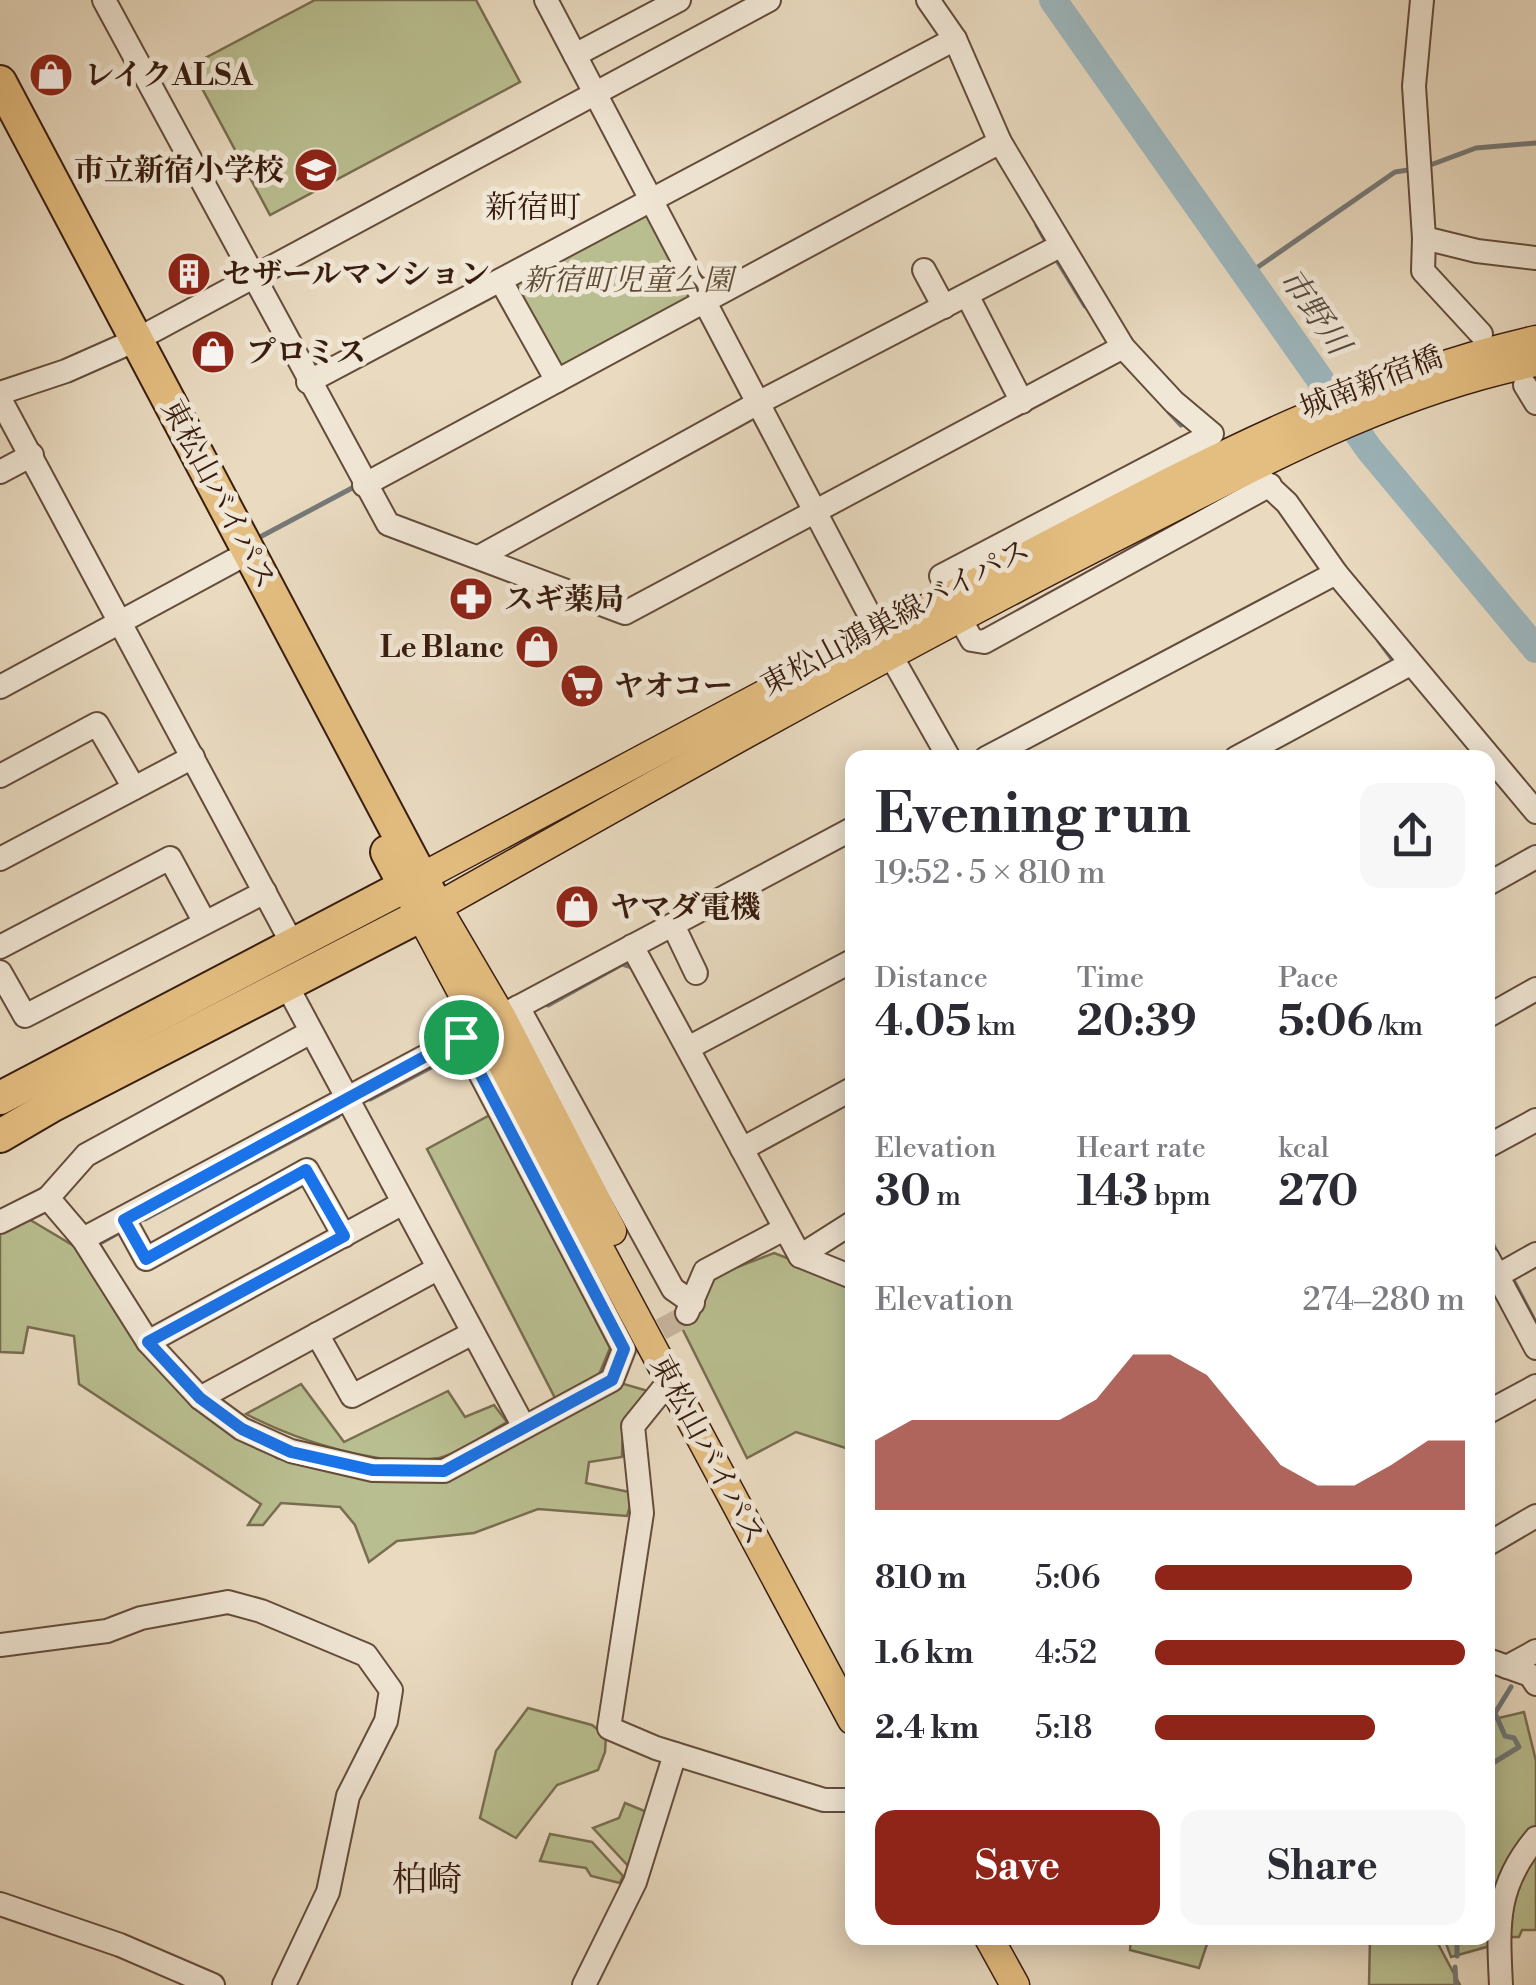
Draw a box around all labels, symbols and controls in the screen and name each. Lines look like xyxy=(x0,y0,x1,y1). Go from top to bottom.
shop icon: レイクALSA xyxy=(28,52,74,98)
place label: レイクALSA xyxy=(84,57,253,95)
school or university icon: 市立新宿小学校 xyxy=(293,147,339,193)
place label: 市立新宿小学校 xyxy=(74,152,284,190)
district label: 新宿町 xyxy=(485,188,581,228)
building icon: セザールマンション xyxy=(166,251,212,297)
place label: セザールマンション xyxy=(222,256,490,294)
water label: 市野川 xyxy=(1270,261,1360,365)
park label: 新宿町児童公園 xyxy=(523,262,738,300)
shop icon: プロミス xyxy=(190,329,236,375)
place label: プロミス xyxy=(246,334,366,372)
street label: 城南新宿橋 xyxy=(1295,338,1448,428)
street label: 東松山バイパス xyxy=(152,393,284,596)
street label: 東松山鴻巣線バイパス xyxy=(754,531,1037,705)
pharmacy icon: スギ薬局 xyxy=(448,576,494,622)
place label: スギ薬局 xyxy=(504,581,624,619)
shop icon: Le Blanc xyxy=(514,624,560,670)
place label: Le Blanc xyxy=(380,629,504,667)
supermarket icon: ヤオコー xyxy=(559,663,605,709)
place label: ヤオコー xyxy=(614,668,733,706)
text: Evening run xyxy=(875,781,1191,850)
button: share xyxy=(1360,783,1465,888)
text: 19:52 · 5 × 810 m xyxy=(875,853,1106,893)
shop icon: ヤマダ電機 xyxy=(554,884,600,930)
place label: ヤマダ電機 xyxy=(610,889,760,927)
text: Distance xyxy=(875,961,988,996)
text: Time xyxy=(1077,961,1144,996)
text: Pace xyxy=(1278,961,1338,996)
pin xyxy=(419,995,504,1080)
text: 4.05 xyxy=(875,996,971,1049)
text: 20:39 xyxy=(1077,996,1197,1049)
text: 5:06 xyxy=(1278,996,1373,1049)
text: km xyxy=(971,1009,1016,1044)
text: /km xyxy=(1373,1009,1423,1044)
icon: arrive xyxy=(434,1010,489,1065)
text: Elevation xyxy=(875,1131,996,1166)
text: Heart rate xyxy=(1077,1131,1206,1166)
text: kcal xyxy=(1278,1131,1329,1166)
text: 30 xyxy=(875,1166,931,1219)
text: 143 xyxy=(1077,1166,1148,1219)
text: 270 xyxy=(1278,1166,1358,1219)
text: m xyxy=(931,1179,961,1214)
text: bpm xyxy=(1148,1179,1211,1214)
text: Elevation xyxy=(875,1280,1014,1320)
text: 274–280 m xyxy=(1303,1280,1465,1320)
street label: 東松山バイパス xyxy=(641,1349,773,1552)
text: 810 m xyxy=(875,1558,967,1598)
text: 5:06 xyxy=(1035,1558,1100,1598)
text: 1.6 km xyxy=(875,1633,974,1673)
text: 4:52 xyxy=(1035,1633,1097,1673)
text: 2.4 km xyxy=(875,1708,979,1748)
text: 5:18 xyxy=(1035,1708,1093,1748)
button: Save xyxy=(875,1810,1160,1925)
button: Share xyxy=(1180,1810,1465,1925)
district label: 柏崎 xyxy=(392,1859,462,1902)

